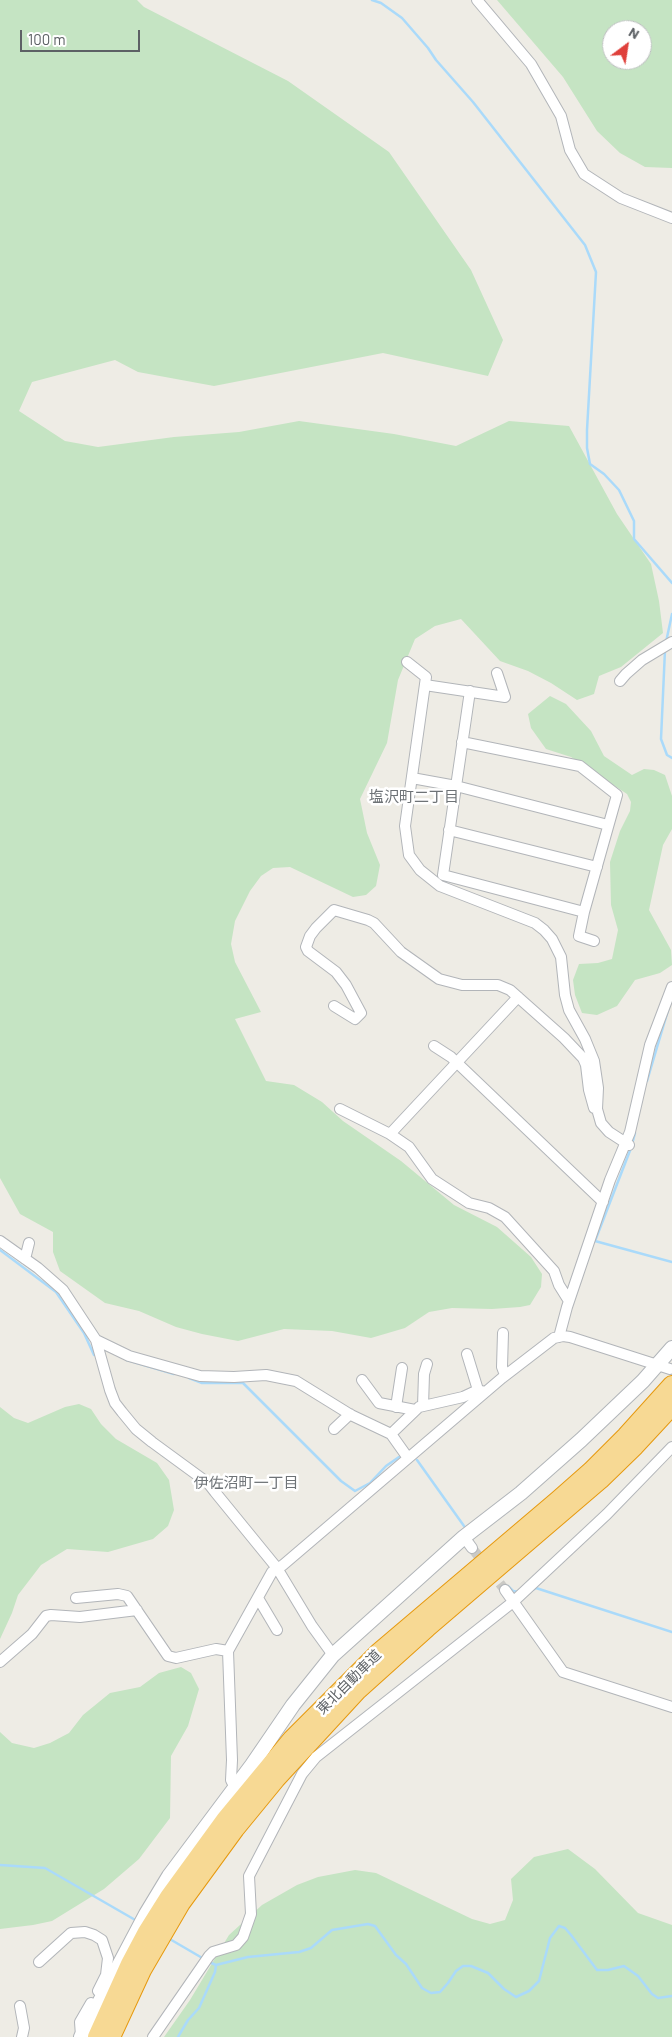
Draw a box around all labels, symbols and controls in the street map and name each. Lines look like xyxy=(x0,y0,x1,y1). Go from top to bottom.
scale bar xyxy=(22,20,142,52)
north arrow xyxy=(602,20,652,70)
text: N xyxy=(626,23,643,42)
text: 100 m xyxy=(28,30,66,48)
district label: 塩沢町二丁目 xyxy=(369,788,459,806)
district label: 伊佐沼町一丁目 xyxy=(194,1474,298,1492)
street label: 東北自動車道 xyxy=(313,1646,385,1718)

